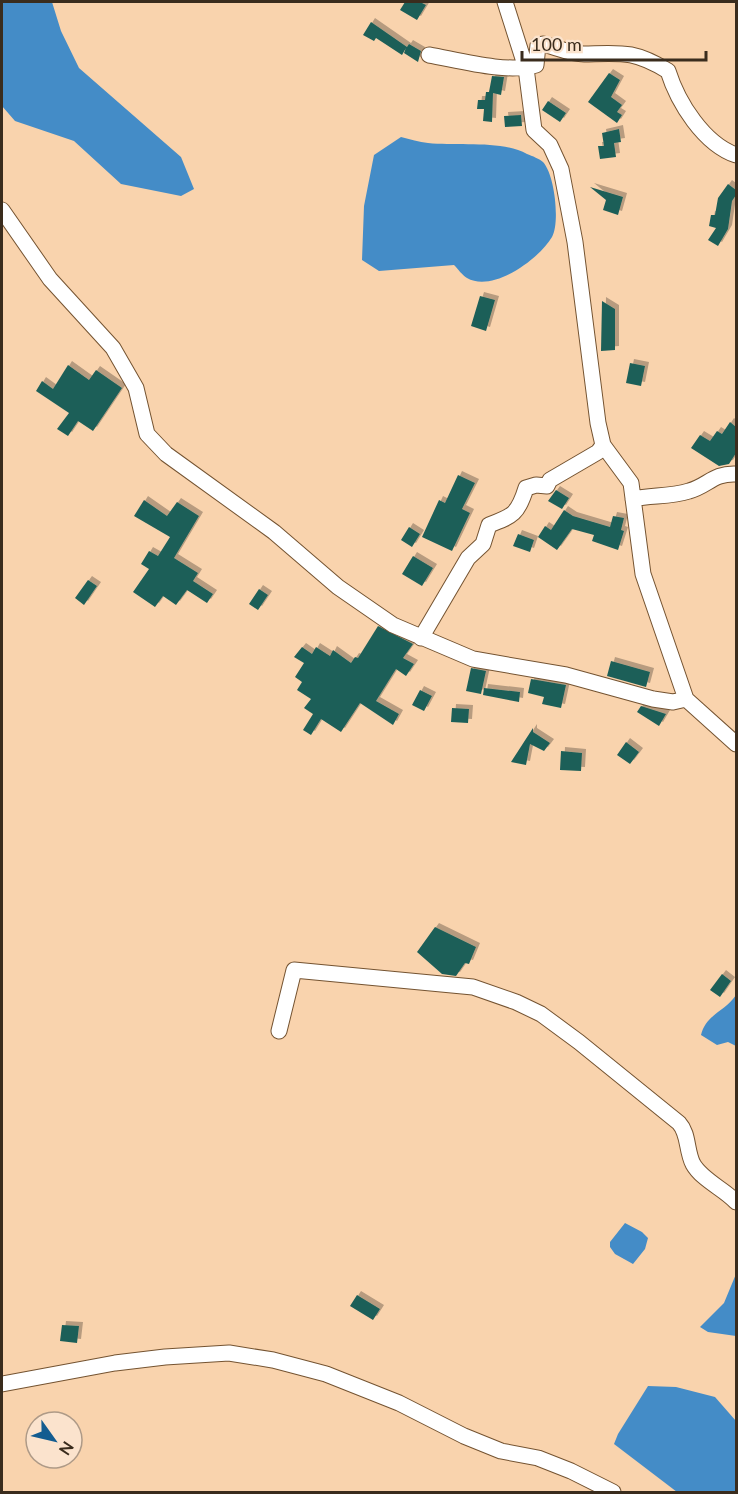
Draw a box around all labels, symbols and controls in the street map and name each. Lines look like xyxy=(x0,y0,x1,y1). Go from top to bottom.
scale bar xyxy=(522,24,706,62)
text: 100 m xyxy=(531,33,582,55)
north arrow xyxy=(24,1410,84,1470)
text: N xyxy=(56,1438,78,1459)

